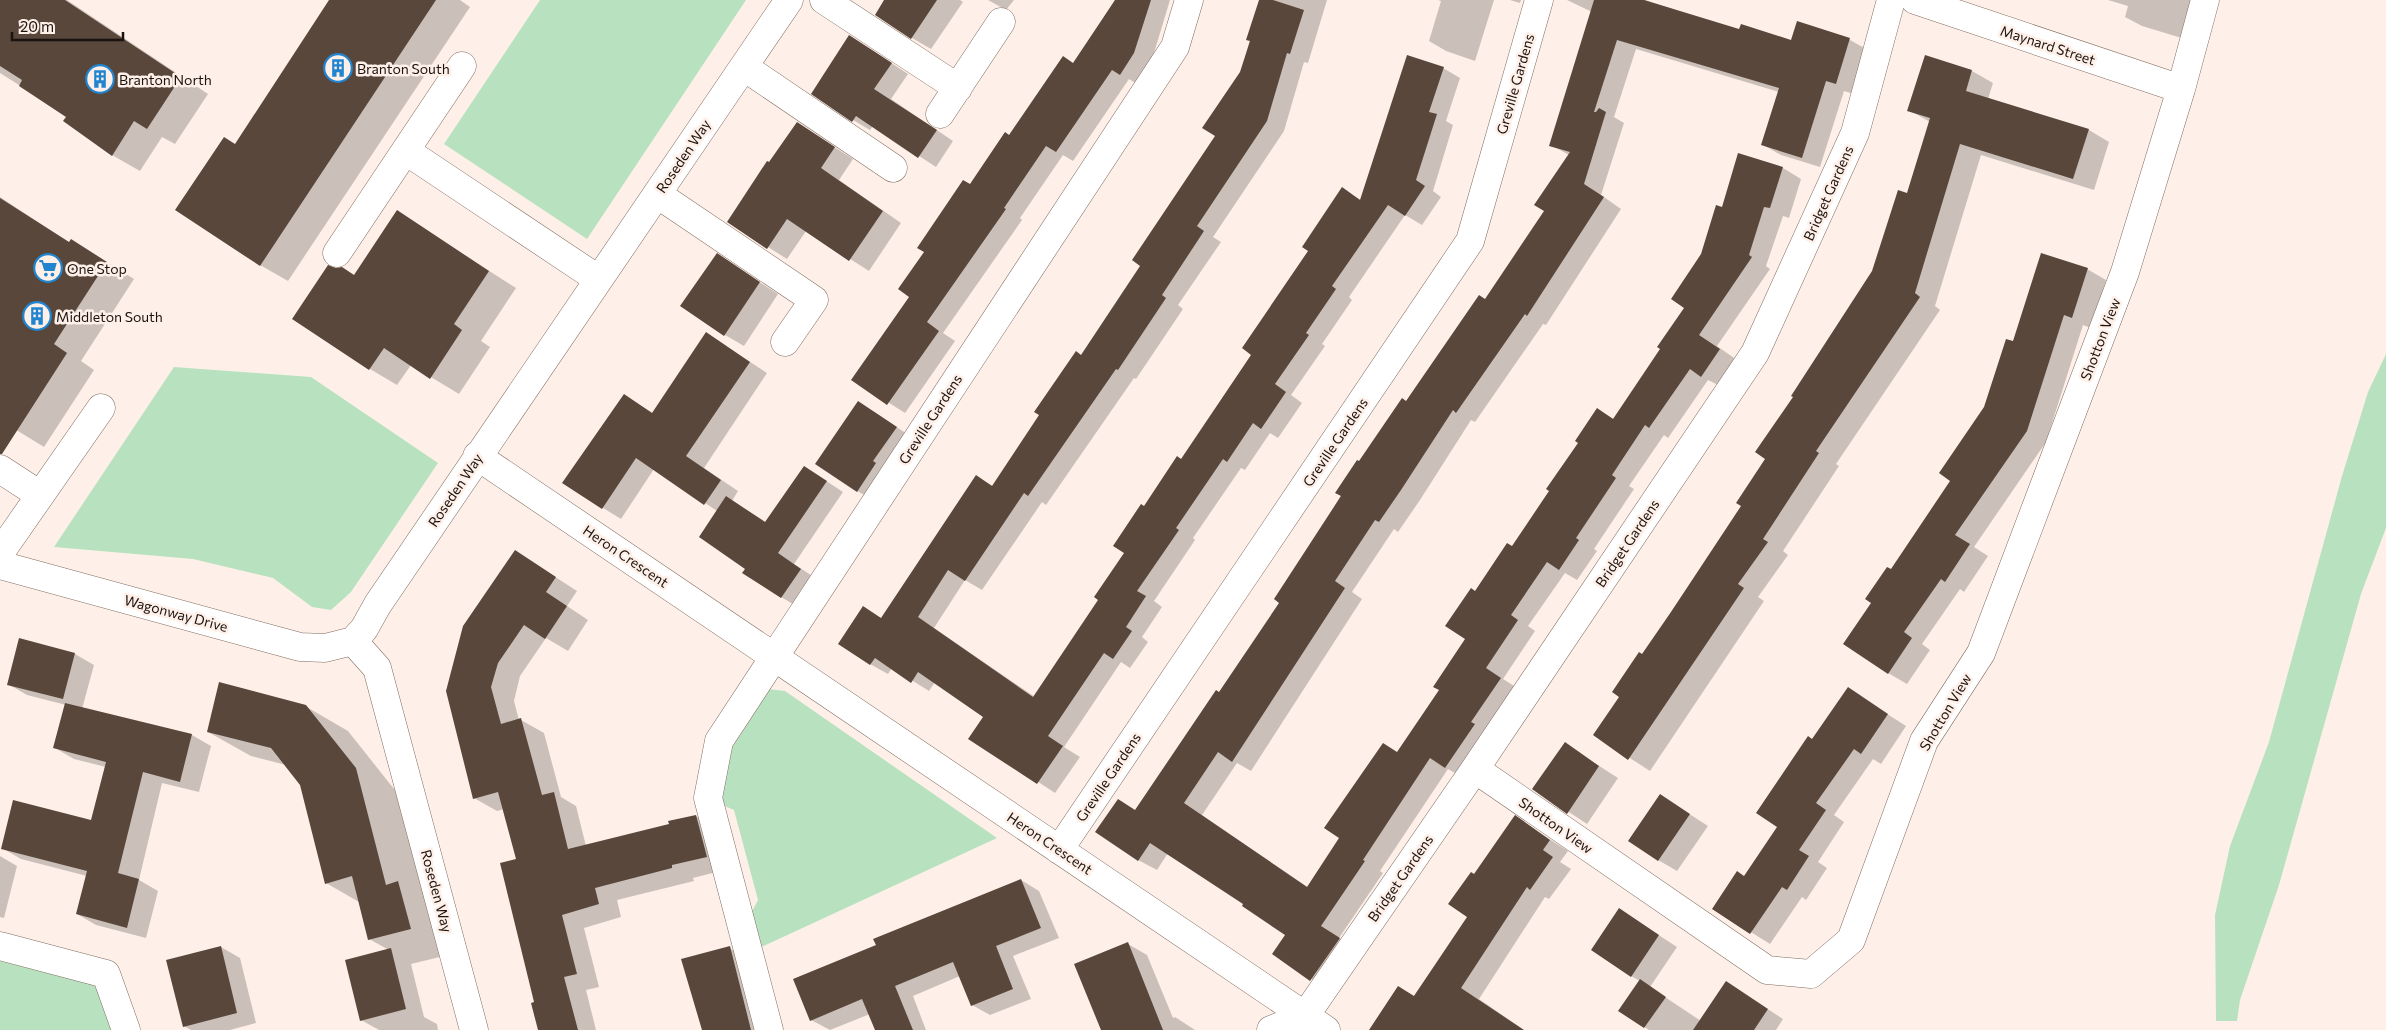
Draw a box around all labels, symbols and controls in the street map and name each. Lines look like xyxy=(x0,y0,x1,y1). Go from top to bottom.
scale bar xyxy=(12,10,124,42)
text: 20 m xyxy=(20,17,54,35)
street label: Maynard Street xyxy=(1998,22,2098,68)
street label: Greville Gardens xyxy=(1493,32,1537,136)
building icon: Branton South xyxy=(323,53,353,83)
place label: Branton South xyxy=(357,60,450,77)
building icon: Branton North xyxy=(85,64,115,94)
place label: Branton North xyxy=(119,71,212,88)
street label: Roseden Way xyxy=(652,116,714,196)
street label: Bridget Gardens xyxy=(1799,143,1857,243)
supermarket icon: One Stop xyxy=(33,253,63,283)
place label: One Stop xyxy=(67,260,127,277)
street label: Shotton View xyxy=(2077,296,2123,382)
building icon: Middleton South xyxy=(22,301,52,331)
place label: Middleton South xyxy=(56,308,163,325)
street label: Greville Gardens xyxy=(895,371,965,467)
street label: Greville Gardens xyxy=(1299,394,1371,490)
street label: Roseden Way xyxy=(424,450,486,530)
street label: Bridget Gardens xyxy=(1591,496,1663,590)
street label: Heron Crescent xyxy=(580,521,672,591)
street label: Wagonway Drive xyxy=(122,591,230,635)
street label: Shotton View xyxy=(1915,671,1975,753)
street label: Greville Gardens xyxy=(1072,729,1144,825)
street label: Shotton View xyxy=(1516,793,1596,857)
street label: Heron Crescent xyxy=(1004,808,1096,878)
street label: Bridget Gardens xyxy=(1364,831,1436,925)
street label: Roseden Way xyxy=(418,848,456,934)

